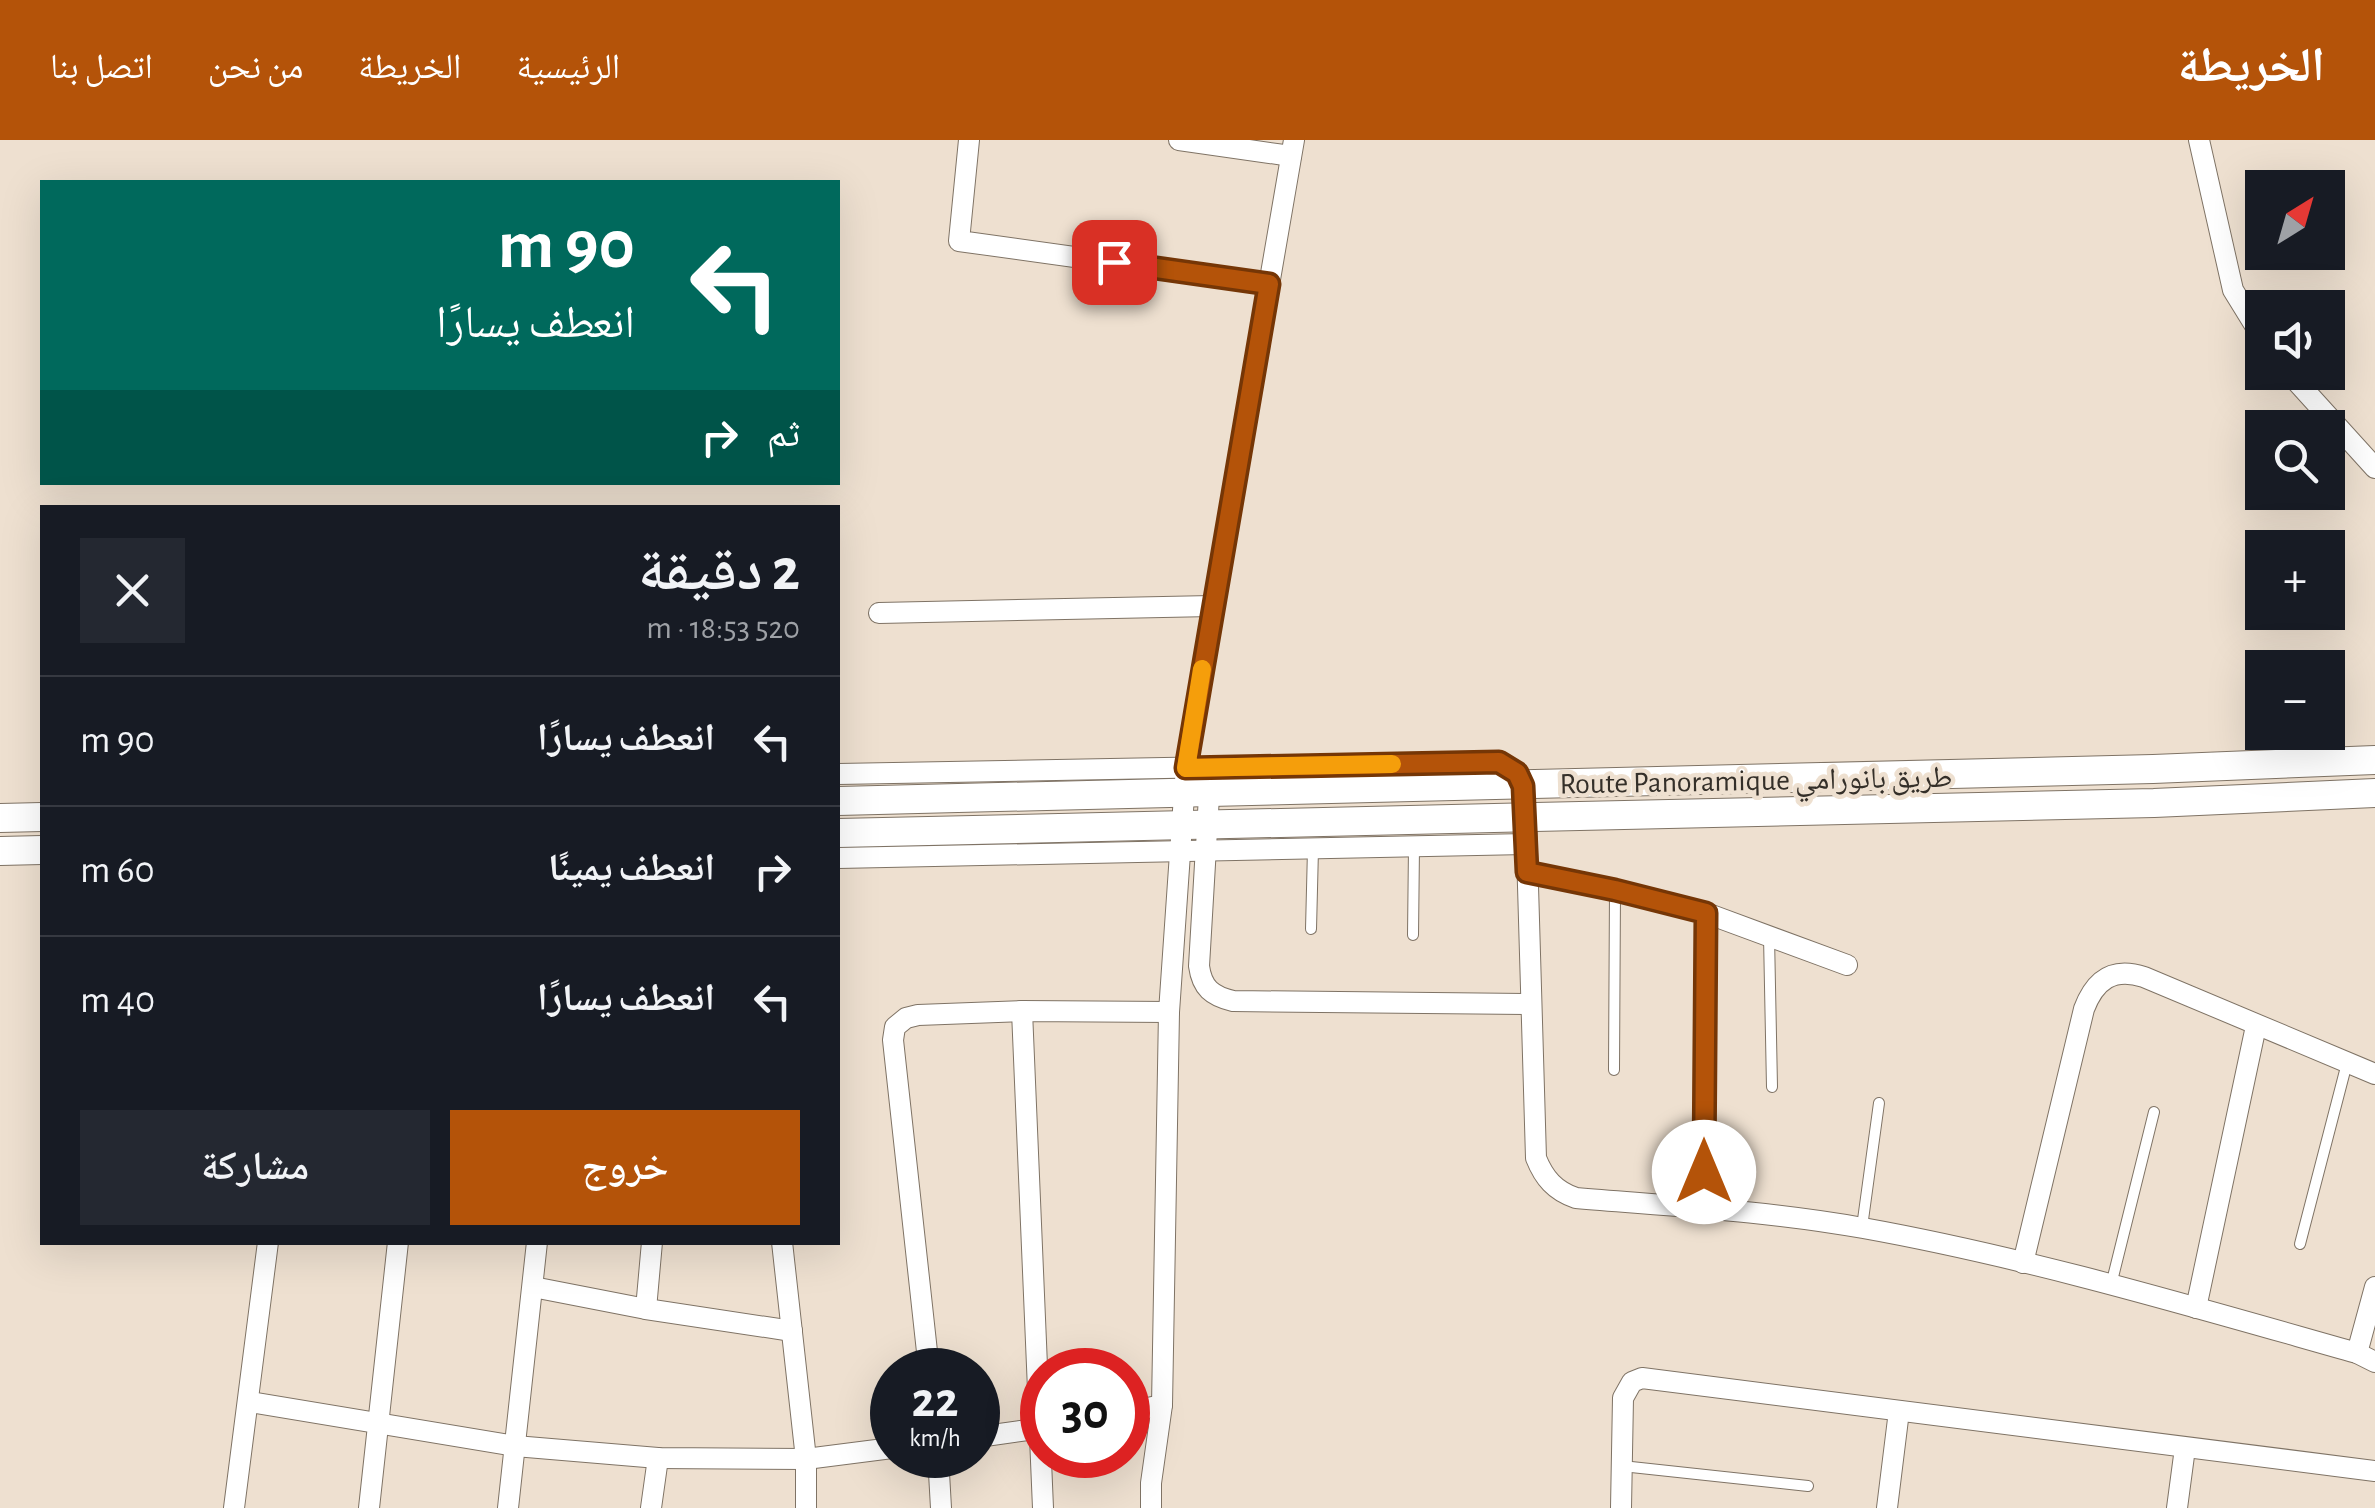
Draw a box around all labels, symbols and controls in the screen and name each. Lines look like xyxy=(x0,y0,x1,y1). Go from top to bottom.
text: الخريطة xyxy=(2178,43,2325,91)
text: اتصل بنا xyxy=(50,50,153,85)
text: من نحن xyxy=(208,50,303,85)
text: الخريطة xyxy=(358,50,461,85)
text: الرئيسية xyxy=(516,50,620,85)
north arrow xyxy=(2245,170,2345,270)
map controls xyxy=(2245,170,2345,750)
text: 90 m xyxy=(498,211,635,281)
icon: left xyxy=(670,220,800,350)
pin xyxy=(1072,220,1157,305)
icon: arrive xyxy=(1087,235,1142,290)
button: sound xyxy=(2245,290,2345,390)
text: انعطف يسارًا xyxy=(436,301,635,346)
icon: right xyxy=(692,410,747,465)
button: search xyxy=(2245,410,2345,510)
text: ثم xyxy=(767,416,800,454)
button: + xyxy=(2245,530,2345,630)
button: close xyxy=(80,538,185,643)
text: 2 دقيقة xyxy=(638,541,800,601)
text: 520 m · 18:53 xyxy=(646,612,800,644)
button: − xyxy=(2245,650,2345,750)
icon: left xyxy=(745,714,800,769)
text: انعطف يسارًا xyxy=(537,720,715,758)
text: 90 m xyxy=(80,722,155,760)
street label: Route Panoramique طريق بانورامي xyxy=(1559,763,1953,807)
icon: right xyxy=(745,844,800,899)
text: انعطف يمينًا xyxy=(548,850,715,888)
text: 60 m xyxy=(80,852,155,890)
icon: left xyxy=(745,974,800,1029)
text: انعطف يسارًا xyxy=(537,980,715,1018)
text: 40 m xyxy=(80,982,155,1020)
button: مشاركة xyxy=(80,1110,430,1225)
button: خروج xyxy=(450,1110,800,1225)
position arrow xyxy=(1652,1120,1756,1224)
speed limit sign: 30 xyxy=(1020,1348,1150,1478)
text: 22 xyxy=(911,1376,959,1426)
text: km/h xyxy=(909,1426,961,1451)

